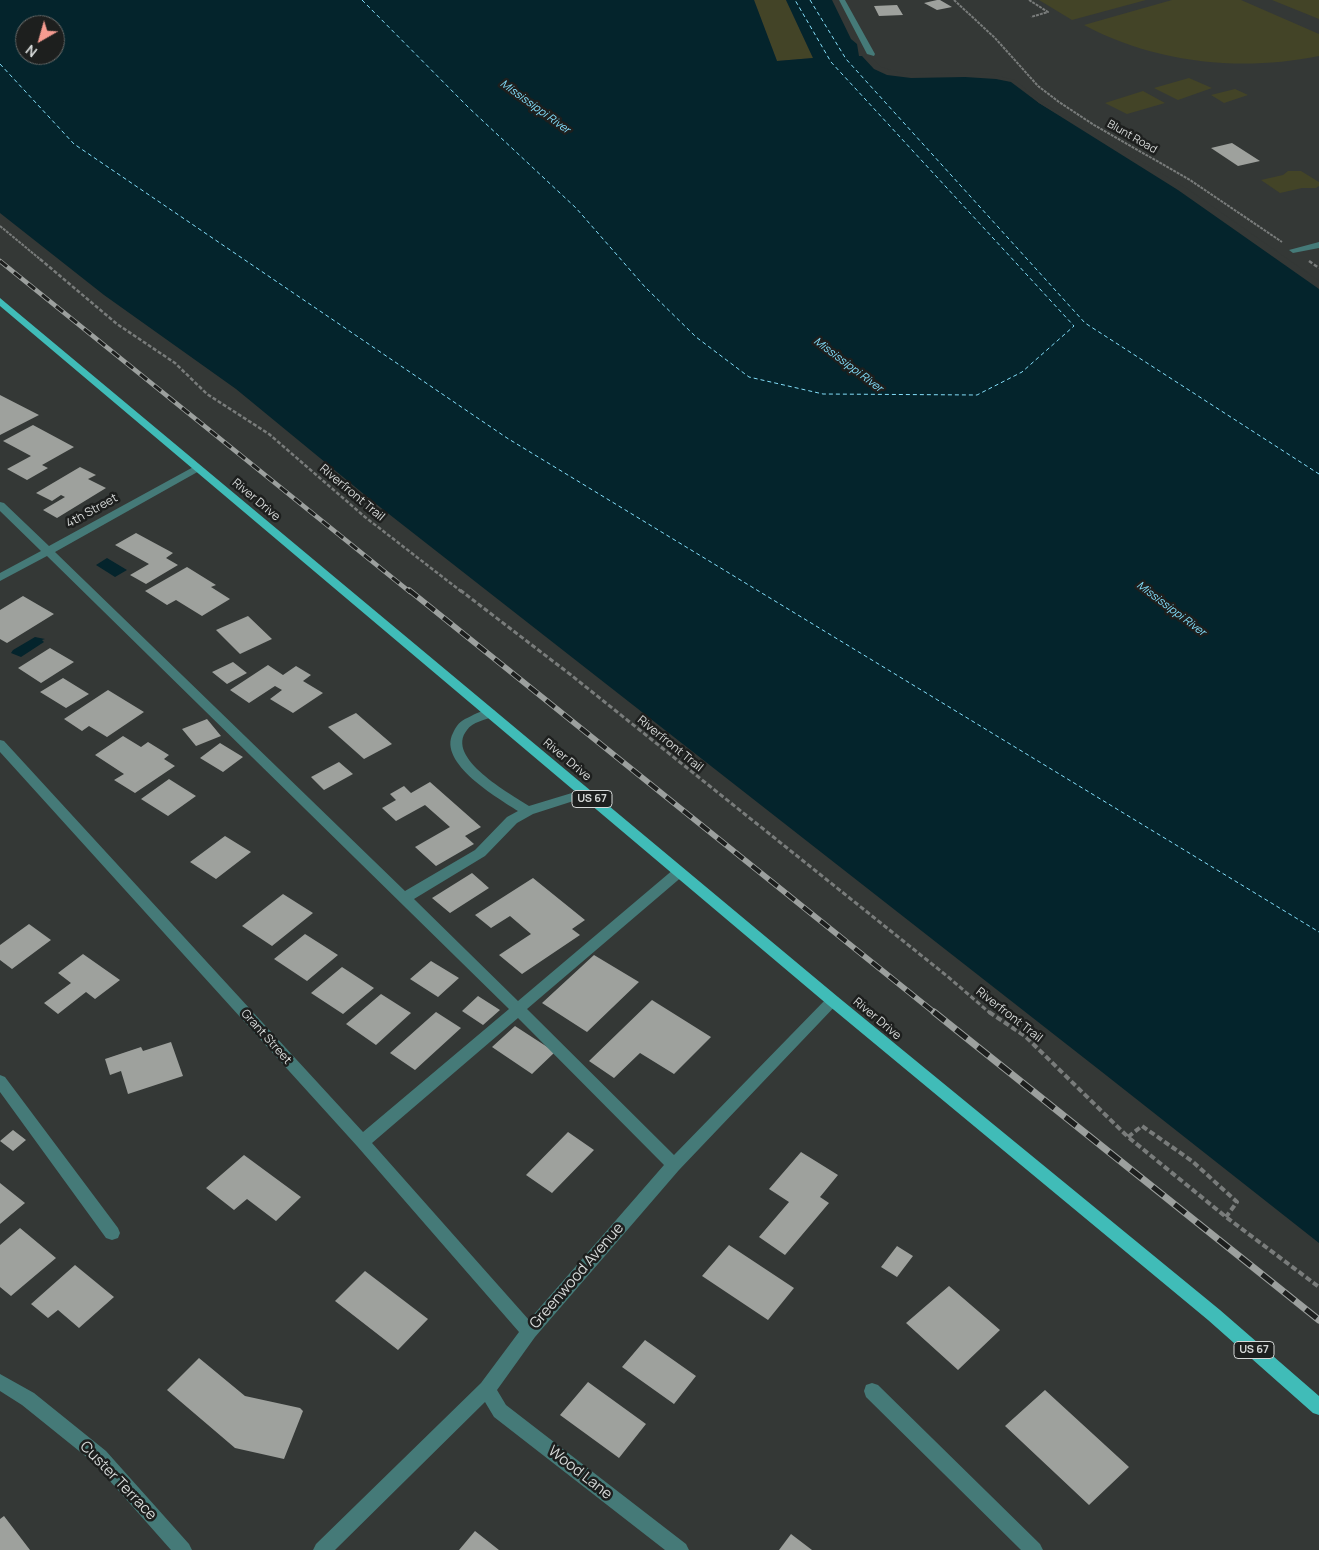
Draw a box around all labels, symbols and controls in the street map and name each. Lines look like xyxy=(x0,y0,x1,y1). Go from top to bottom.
north arrow xyxy=(15,15,65,65)
text: N xyxy=(21,41,41,62)
water label: Mississippi River xyxy=(498,77,572,137)
street label: Blunt Road xyxy=(1105,118,1159,156)
water label: Mississippi River xyxy=(811,335,885,395)
street label: Riverfront Trail xyxy=(317,462,387,524)
street label: River Drive xyxy=(229,476,283,524)
street label: 4th Street xyxy=(64,491,120,531)
water label: Mississippi River xyxy=(1134,579,1208,639)
street label: Riverfront Trail xyxy=(634,713,706,775)
street label: River Drive xyxy=(540,736,594,784)
road number: US 67 xyxy=(572,791,612,808)
street label: Riverfront Trail xyxy=(973,985,1045,1045)
street label: River Drive xyxy=(850,995,904,1043)
street label: Grant Street xyxy=(238,1007,294,1067)
street label: Greenwood Avenue xyxy=(526,1219,628,1333)
road number: US 67 xyxy=(1234,1342,1274,1358)
street label: Custer Terrace xyxy=(76,1438,160,1524)
street label: Wood Lane xyxy=(544,1442,616,1504)

